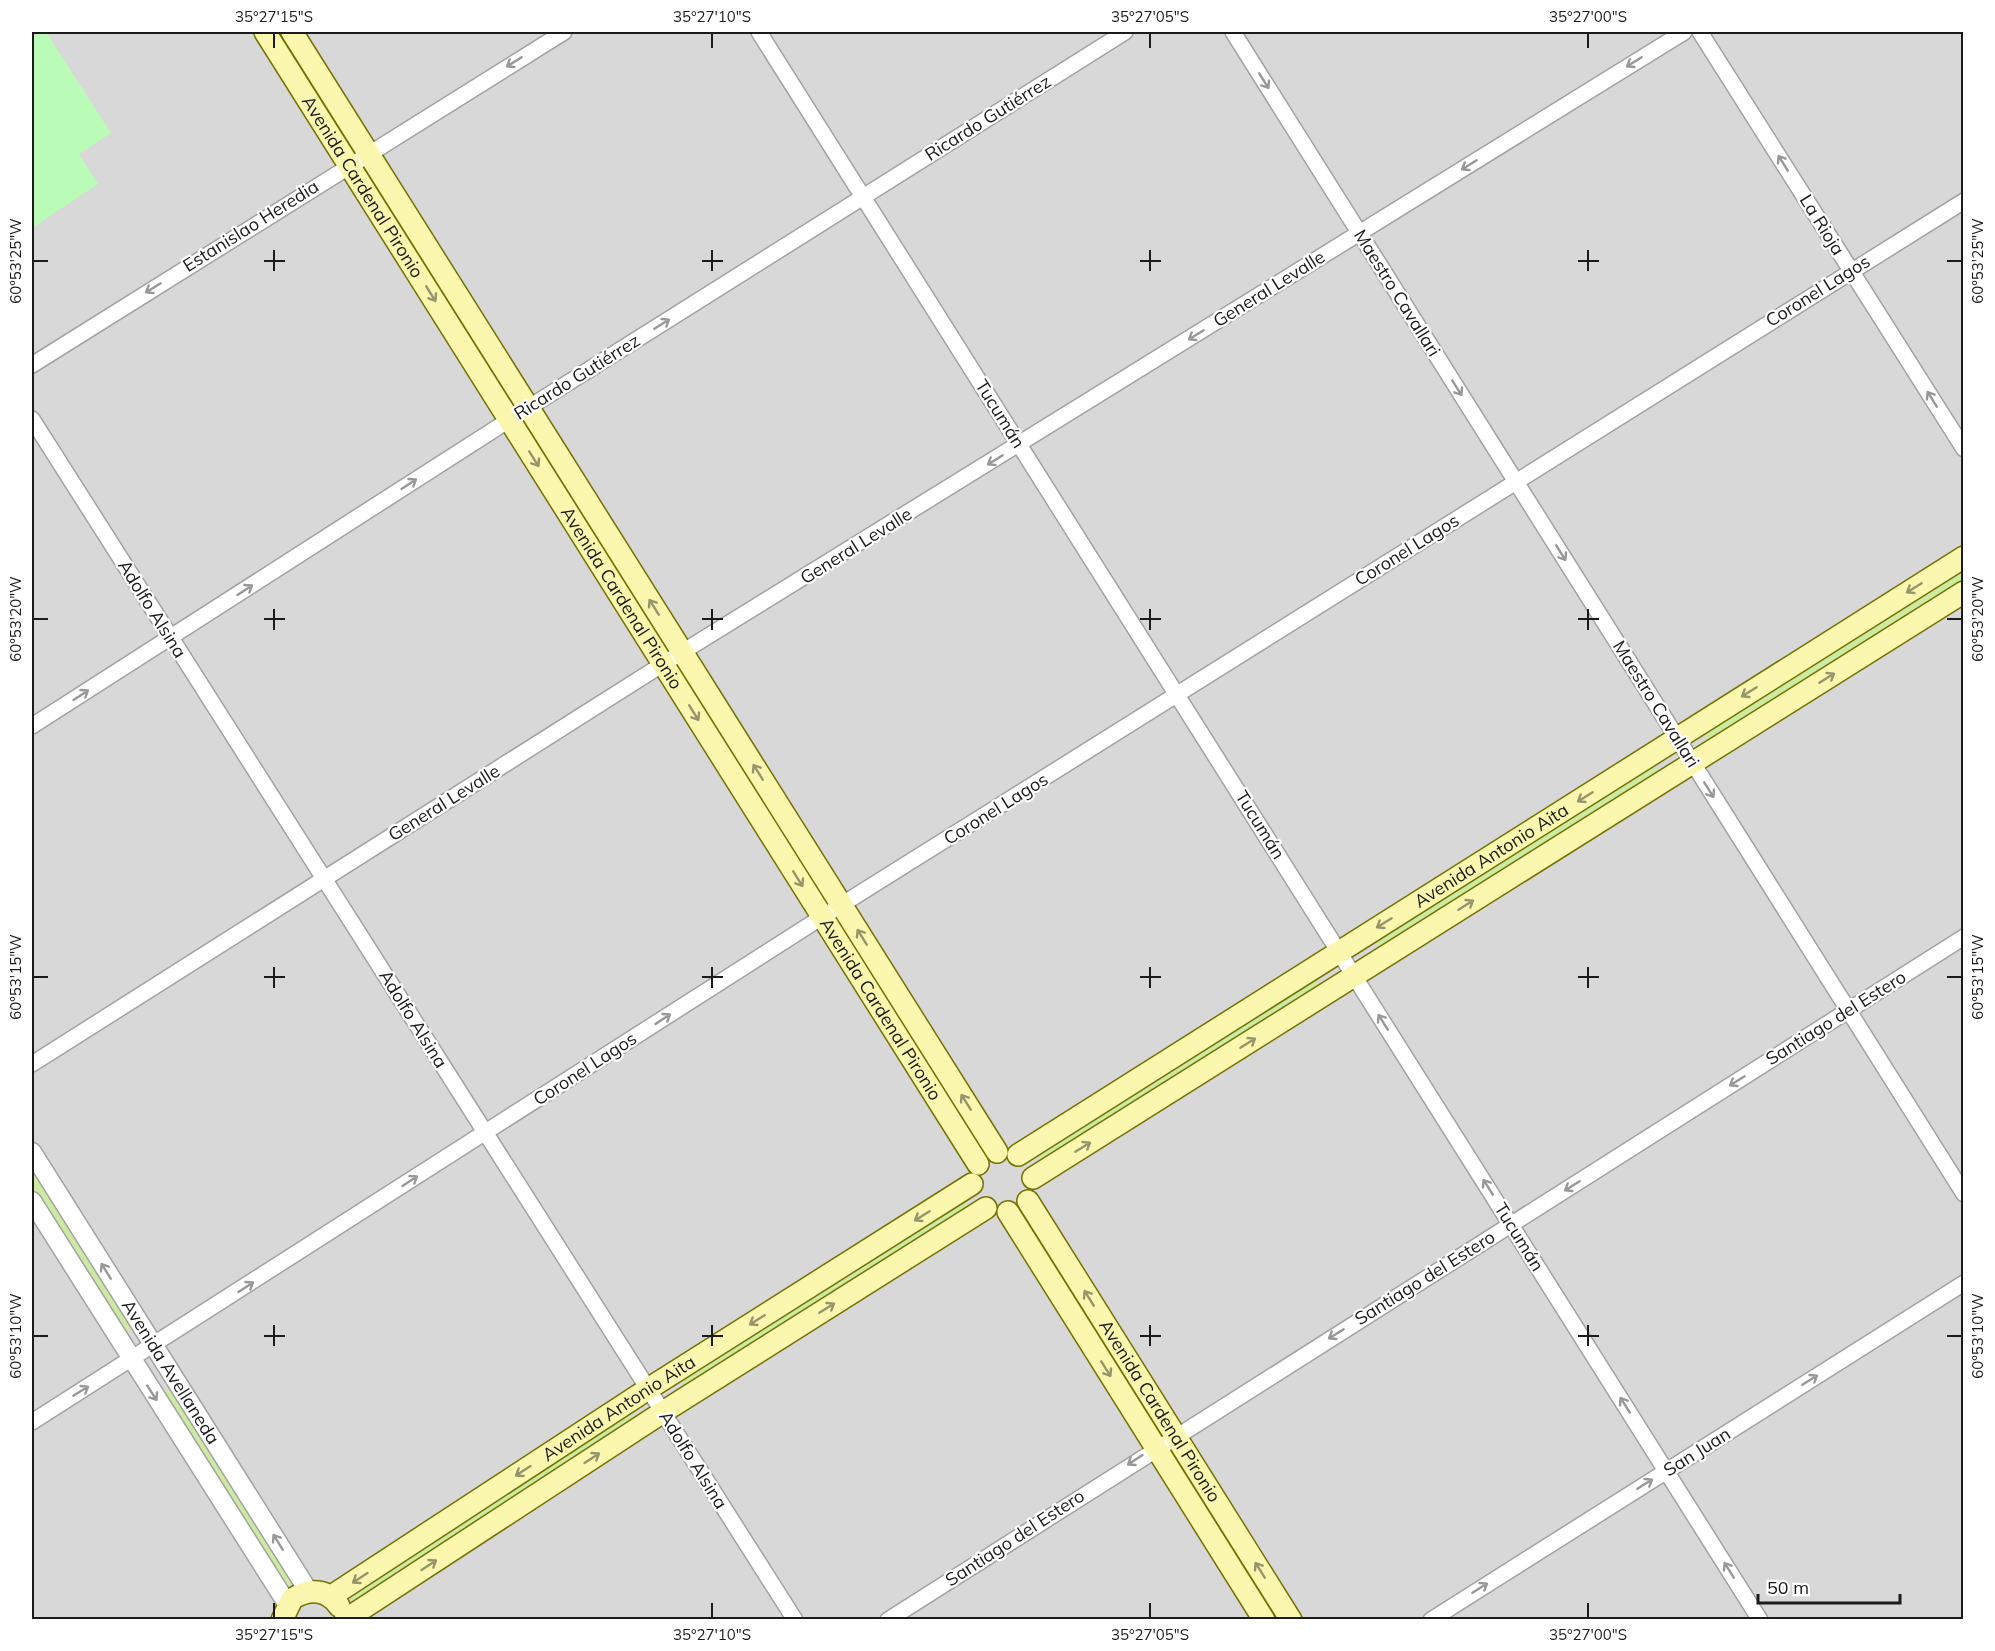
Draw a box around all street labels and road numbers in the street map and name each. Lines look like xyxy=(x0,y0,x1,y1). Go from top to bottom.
street label: Ricardo Gutiérrez xyxy=(920,70,1055,166)
street label: Avenida Cardenal Pironio xyxy=(297,91,429,282)
street label: Estanislao Heredia xyxy=(179,175,323,277)
street label: La Rioja xyxy=(1795,190,1850,259)
street label: Maestro Cavallari xyxy=(1349,225,1446,361)
street label: General Levalle xyxy=(1209,245,1329,332)
street label: Coronel Lagos xyxy=(1761,249,1874,332)
street label: Ricardo Gutiérrez xyxy=(509,329,644,425)
street label: Tucumán xyxy=(970,375,1030,452)
street label: Avenida Cardenal Pironio xyxy=(556,502,688,693)
street label: General Levalle xyxy=(796,502,916,589)
street label: Coronel Lagos xyxy=(1350,508,1463,591)
street label: Adolfo Alsina xyxy=(113,555,192,662)
street label: Maestro Cavallari xyxy=(1608,636,1705,772)
street label: General Levalle xyxy=(384,759,504,846)
street label: Coronel Lagos xyxy=(939,767,1052,850)
street label: Tucumán xyxy=(1230,786,1290,863)
street label: Avenida Antonio Aita xyxy=(1410,798,1572,913)
street label: Avenida Cardenal Pironio xyxy=(815,914,947,1105)
street label: Adolfo Alsina xyxy=(374,965,453,1072)
street label: Santiago del Estero xyxy=(1761,965,1910,1070)
street label: Coronel Lagos xyxy=(529,1027,641,1111)
street label: Tucumán xyxy=(1489,1198,1549,1275)
street label: Santiago del Estero xyxy=(1350,1225,1499,1330)
street label: Avenida Avellaneda xyxy=(117,1295,225,1448)
street label: Avenida Cardenal Pironio xyxy=(1094,1315,1226,1506)
street label: Avenida Antonio Aita xyxy=(538,1350,700,1466)
street label: Adolfo Alsina xyxy=(654,1406,733,1513)
street label: San Juan xyxy=(1659,1422,1735,1481)
street label: Santiago del Estero xyxy=(941,1484,1089,1591)

